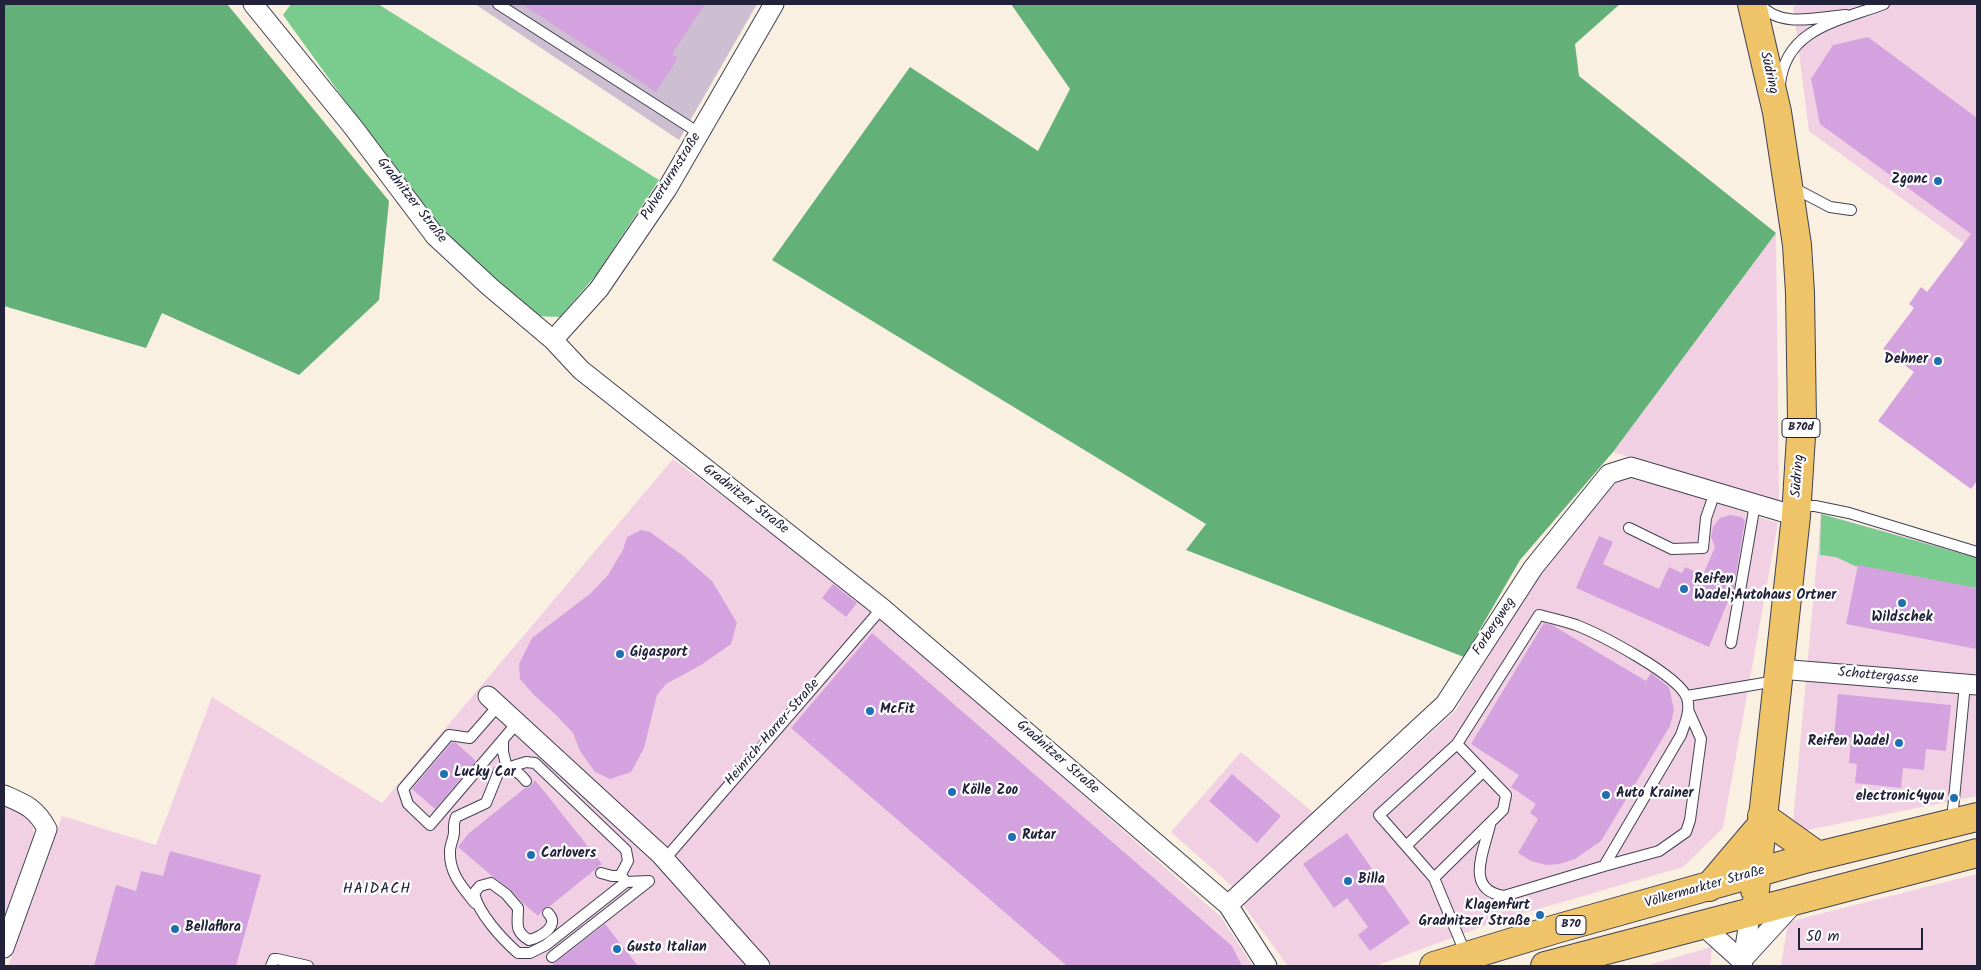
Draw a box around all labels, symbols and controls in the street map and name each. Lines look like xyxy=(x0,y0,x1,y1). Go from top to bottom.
street label: Südring xyxy=(1755,50,1781,96)
street label: Pulverturmstraße xyxy=(638,130,706,224)
street label: Gradnitzer Straße xyxy=(372,155,450,247)
place label: Zgonc xyxy=(1891,173,1928,189)
marker: Zgonc xyxy=(1932,175,1944,187)
place label: Dehner xyxy=(1884,353,1928,369)
marker: Dehner xyxy=(1932,355,1944,367)
road number: B70d xyxy=(1782,418,1820,438)
street label: Südring xyxy=(1789,454,1809,498)
street label: Gradnitzer Straße xyxy=(699,461,791,539)
place label: Reifen Wadel;Autohaus Ortner xyxy=(1694,573,1836,606)
marker: Reifen Wadel;Autohaus Ortner xyxy=(1678,583,1690,595)
street label: Forbergweg xyxy=(1470,595,1520,659)
marker: Wildschek xyxy=(1896,597,1908,609)
place label: Wildschek xyxy=(1872,611,1932,627)
place label: Gigasport xyxy=(630,646,688,662)
marker: Gigasport xyxy=(614,648,626,660)
street label: Schottergasse xyxy=(1837,665,1919,689)
street label: Heinrich-Harrer-Straße xyxy=(722,676,824,790)
place label: McFit xyxy=(880,703,915,719)
marker: McFit xyxy=(864,705,876,717)
street label: Gradnitzer Straße xyxy=(1012,717,1102,799)
place label: Reifen Wadel xyxy=(1808,735,1889,751)
marker: Reifen Wadel xyxy=(1893,737,1905,749)
place label: Lucky Car xyxy=(454,766,516,782)
marker: Lucky Car xyxy=(438,768,450,780)
place label: Kölle Zoo xyxy=(962,784,1018,800)
marker: Kölle Zoo xyxy=(946,786,958,798)
place label: Auto Krainer xyxy=(1616,787,1694,803)
marker: Auto Krainer xyxy=(1600,789,1612,801)
place label: electronic4you xyxy=(1856,790,1944,806)
marker: electronic4you xyxy=(1948,792,1960,804)
place label: Rutar xyxy=(1022,829,1056,845)
marker: Rutar xyxy=(1006,831,1018,843)
place label: Carlovers xyxy=(541,847,596,863)
marker: Carlovers xyxy=(525,849,537,861)
street label: Völkermarkter Straße xyxy=(1643,863,1767,913)
place label: Billa xyxy=(1358,873,1385,889)
marker: Billa xyxy=(1342,875,1354,887)
district label: HAIDACH xyxy=(342,881,412,899)
place label: Klagenfurt Gradnitzer Straße xyxy=(1419,899,1530,932)
marker: Klagenfurt Gradnitzer Straße xyxy=(1534,909,1546,921)
road number: B70 xyxy=(1556,916,1586,934)
scale bar xyxy=(1801,918,1926,950)
place label: Bellaflora xyxy=(185,921,241,937)
marker: Bellaflora xyxy=(169,923,181,935)
text: 50 m xyxy=(1806,925,1840,949)
place label: Gusto Italian xyxy=(627,941,707,957)
marker: Gusto Italian xyxy=(611,943,623,955)

